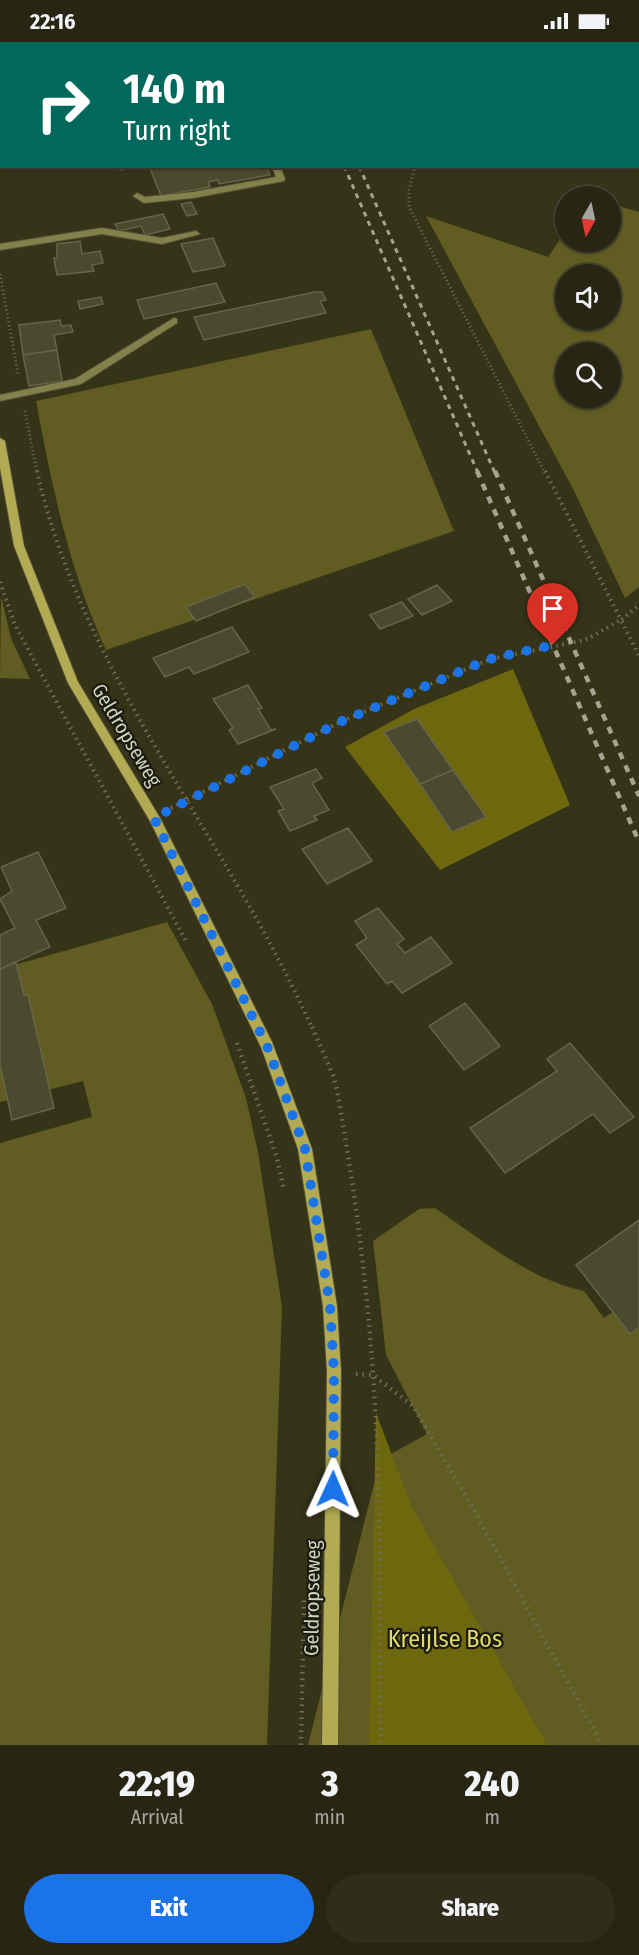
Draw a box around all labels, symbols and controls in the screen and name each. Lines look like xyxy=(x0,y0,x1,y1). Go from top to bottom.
text: 22:16 xyxy=(30,8,75,35)
text: 140 m xyxy=(123,64,226,114)
icon: right xyxy=(24,66,102,144)
text: Turn right xyxy=(123,115,231,147)
north arrow xyxy=(555,186,621,252)
map controls xyxy=(555,186,621,408)
button: sound xyxy=(555,264,621,330)
button: search xyxy=(555,342,621,408)
pin xyxy=(527,583,578,645)
icon: arrive xyxy=(536,592,569,625)
street label: Geldropseweg xyxy=(87,679,167,791)
position arrow xyxy=(301,1457,365,1521)
street label: Geldropseweg xyxy=(299,1539,325,1656)
park label: Kreijlse Bos xyxy=(388,1625,502,1653)
text: 22:19 xyxy=(119,1762,195,1806)
text: 3 xyxy=(321,1762,338,1806)
text: 240 xyxy=(465,1762,520,1806)
text: Arrival xyxy=(131,1805,184,1829)
text: min xyxy=(314,1805,345,1829)
text: m xyxy=(484,1805,500,1829)
button: Exit xyxy=(24,1874,314,1943)
button: Share xyxy=(326,1874,615,1943)

